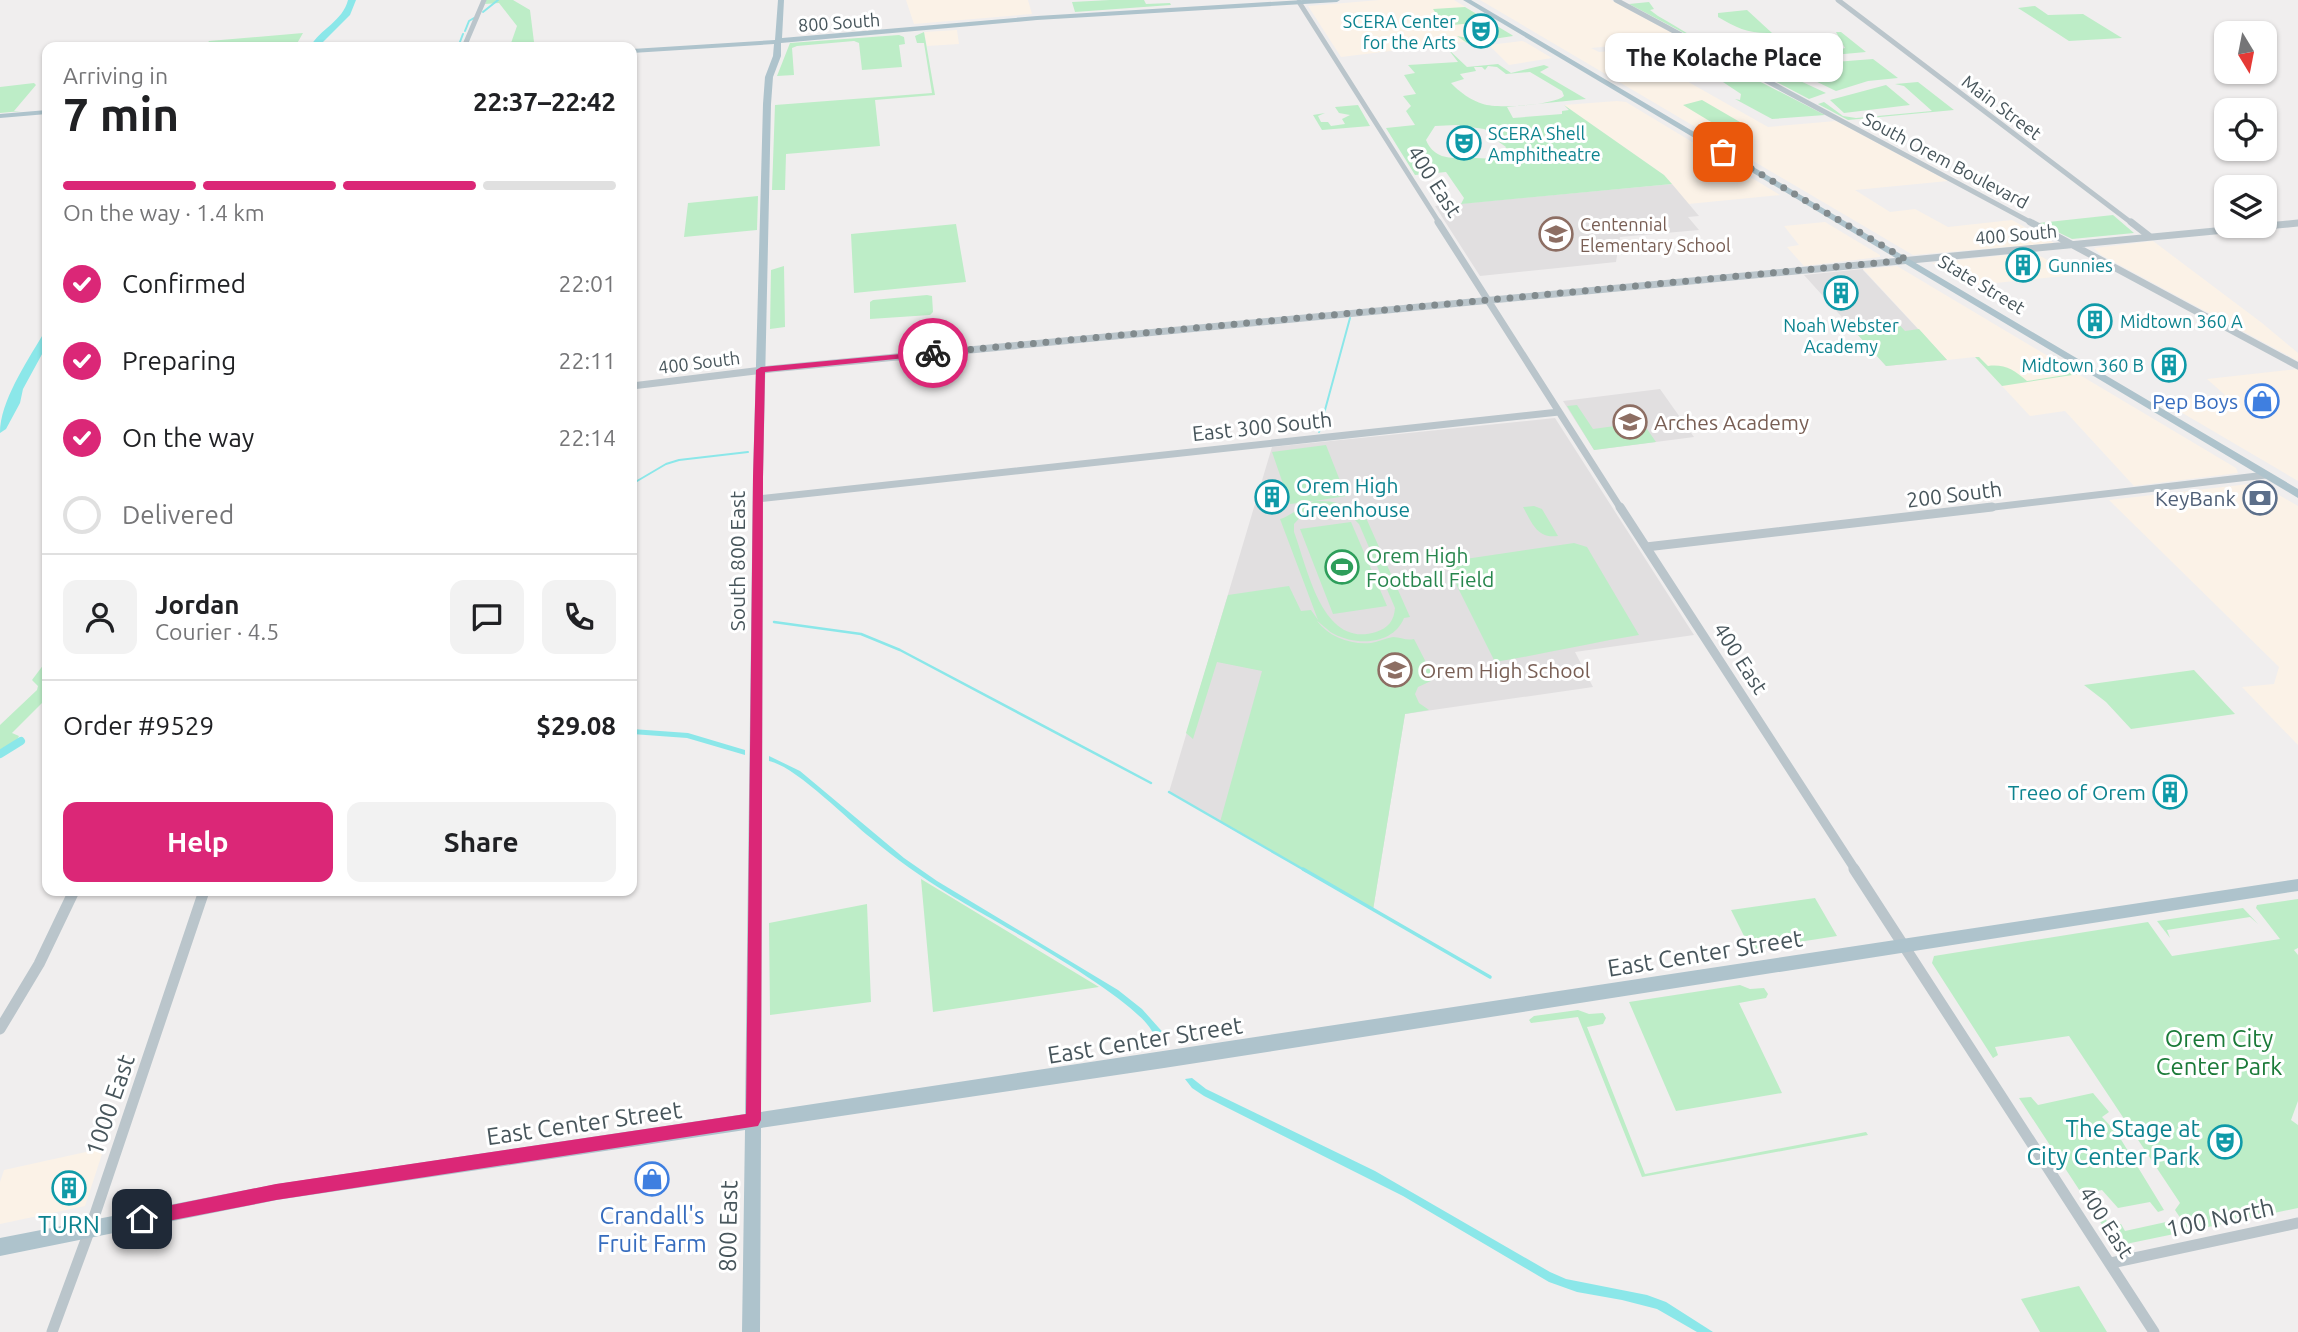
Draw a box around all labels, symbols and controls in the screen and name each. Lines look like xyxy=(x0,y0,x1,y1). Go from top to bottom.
street label: 800 South xyxy=(797,9,881,35)
place label: SCERA Center for the Arts xyxy=(1343,11,1456,52)
theatre icon: SCERA Center for the Arts xyxy=(1462,12,1500,50)
north arrow xyxy=(2214,21,2277,84)
map controls xyxy=(2214,21,2277,238)
callout: The Kolache Place xyxy=(1604,33,1842,82)
text: The Kolache Place xyxy=(1626,45,1822,70)
text: Arriving in xyxy=(63,63,168,88)
street label: Main Street xyxy=(1958,71,2046,143)
text: 22:37–22:42 xyxy=(473,87,616,116)
text: 7 min xyxy=(63,88,179,140)
button: locate xyxy=(2214,98,2277,161)
street label: South Orem Boulevard xyxy=(1860,108,2032,212)
pin xyxy=(1693,122,1753,182)
place label: SCERA Shell Amphitheatre xyxy=(1488,123,1601,164)
theatre icon: SCERA Shell Amphitheatre xyxy=(1445,124,1483,162)
icon: bag xyxy=(1704,133,1742,171)
street label: 400 East xyxy=(1403,141,1467,221)
button: layers xyxy=(2214,175,2277,238)
text: On the way · 1.4 km xyxy=(63,200,265,225)
place label: Centennial Elementary School xyxy=(1580,214,1731,255)
school or university icon: Centennial Elementary School xyxy=(1537,215,1575,253)
street label: 400 South xyxy=(1974,220,2058,248)
building icon: Gunnies xyxy=(2004,246,2042,284)
street label: State Street xyxy=(1935,250,2029,318)
place label: Gunnies xyxy=(2048,255,2113,275)
icon: check xyxy=(63,265,101,303)
text: Confirmed xyxy=(122,269,246,298)
text: 22:01 xyxy=(558,271,616,296)
building icon: Noah Webster Academy xyxy=(1822,274,1860,312)
building icon: Midtown 360 A xyxy=(2076,302,2114,340)
place label: Midtown 360 A xyxy=(2120,311,2243,331)
place label: Noah Webster Academy xyxy=(1783,315,1899,356)
courier xyxy=(898,318,968,388)
icon: bike xyxy=(914,334,952,372)
icon: check xyxy=(63,342,101,380)
text: Preparing xyxy=(122,346,236,375)
building icon: Midtown 360 B xyxy=(2150,346,2188,384)
street label: 400 South xyxy=(657,347,741,377)
text: 22:11 xyxy=(558,348,616,373)
place label: Midtown 360 B xyxy=(2022,355,2144,375)
shop icon: Pep Boys xyxy=(2243,382,2281,420)
place label: Pep Boys xyxy=(2152,389,2238,413)
school or university icon: Arches Academy xyxy=(1611,403,1649,441)
street label: East 300 South xyxy=(1191,407,1333,445)
place label: Arches Academy xyxy=(1654,410,1809,434)
icon: check xyxy=(63,419,101,457)
text: On the way xyxy=(122,423,254,452)
text: 22:14 xyxy=(558,425,616,450)
place label: Orem High Greenhouse xyxy=(1296,473,1410,521)
street label: 200 South xyxy=(1905,476,2003,512)
building icon: Orem High Greenhouse xyxy=(1253,478,1291,516)
bank icon: KeyBank xyxy=(2241,479,2279,517)
place label: KeyBank xyxy=(2155,486,2236,510)
street label: South 800 East xyxy=(725,491,749,631)
text: Delivered xyxy=(122,500,234,529)
place label: Orem High Football Field xyxy=(1366,543,1494,591)
sports icon: Orem High Football Field xyxy=(1323,548,1361,586)
button: person xyxy=(63,580,137,654)
button: chat xyxy=(450,580,524,654)
button: phone xyxy=(542,580,616,654)
text: Jordan xyxy=(155,590,240,619)
street label: 400 East xyxy=(1709,618,1773,698)
text: Courier · 4.5 xyxy=(155,619,279,644)
school or university icon: Orem High School xyxy=(1376,651,1414,689)
place label: Orem High School xyxy=(1420,658,1590,682)
text: Order #9529 xyxy=(63,711,214,740)
text: $29.08 xyxy=(536,711,616,740)
building icon: Treeo of Orem xyxy=(2151,773,2189,811)
place label: Treeo of Orem xyxy=(2008,780,2146,804)
button: Help xyxy=(63,802,333,882)
button: Share xyxy=(347,802,616,882)
street label: East Center Street xyxy=(1606,924,1805,982)
street label: East Center Street xyxy=(1046,1011,1245,1069)
park label: Orem City Center Park xyxy=(2156,1025,2282,1080)
street label: 1000 East xyxy=(80,1050,140,1159)
street label: East Center Street xyxy=(485,1096,684,1150)
place label: The Stage at City Center Park xyxy=(2026,1115,2201,1170)
theatre icon: The Stage at City Center Park xyxy=(2206,1123,2244,1161)
shop icon: Crandall's Fruit Farm xyxy=(633,1160,671,1198)
building icon: TURN xyxy=(50,1169,88,1207)
street label: 800 East xyxy=(714,1179,742,1272)
street label: 400 East xyxy=(2075,1182,2139,1262)
pin xyxy=(112,1189,172,1249)
street label: 100 North xyxy=(2164,1193,2276,1243)
icon: home xyxy=(123,1200,161,1238)
place label: Crandall's Fruit Farm xyxy=(597,1202,707,1257)
place label: TURN xyxy=(38,1211,100,1238)

